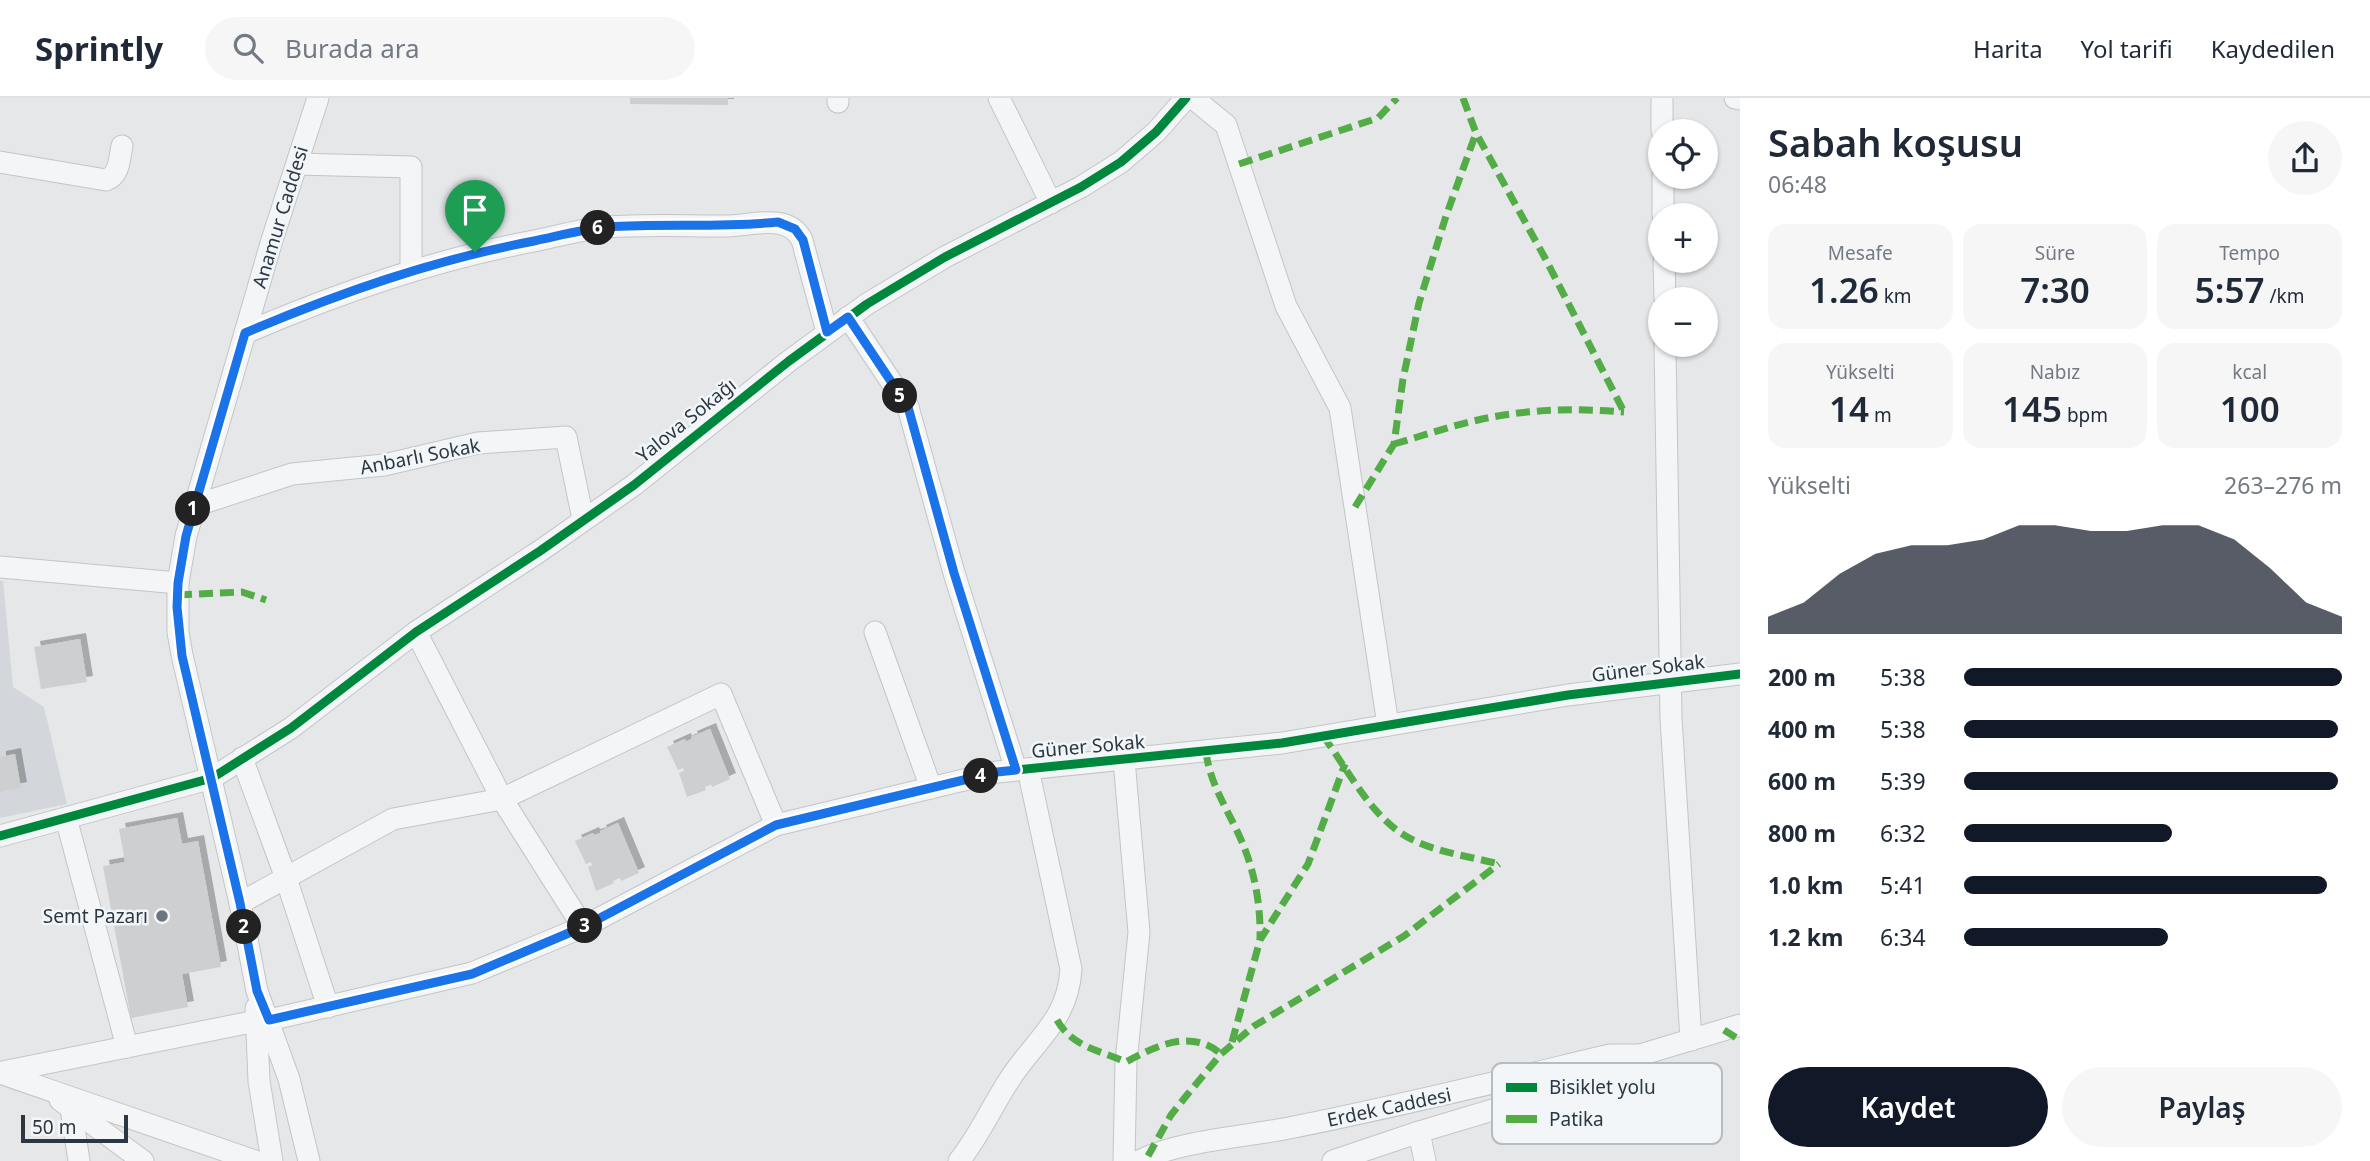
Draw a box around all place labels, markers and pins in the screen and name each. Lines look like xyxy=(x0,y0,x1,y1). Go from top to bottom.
pin xyxy=(445,180,505,252)
pin: 6 xyxy=(580,211,616,246)
pin: 5 xyxy=(883,378,918,414)
pin: 1 xyxy=(176,492,210,526)
pin: 4 xyxy=(964,758,998,794)
place label: Semt Pazarı xyxy=(43,903,148,929)
marker: Semt Pazarı xyxy=(154,908,170,924)
pin: 3 xyxy=(568,908,602,944)
pin: 2 xyxy=(226,910,262,944)

